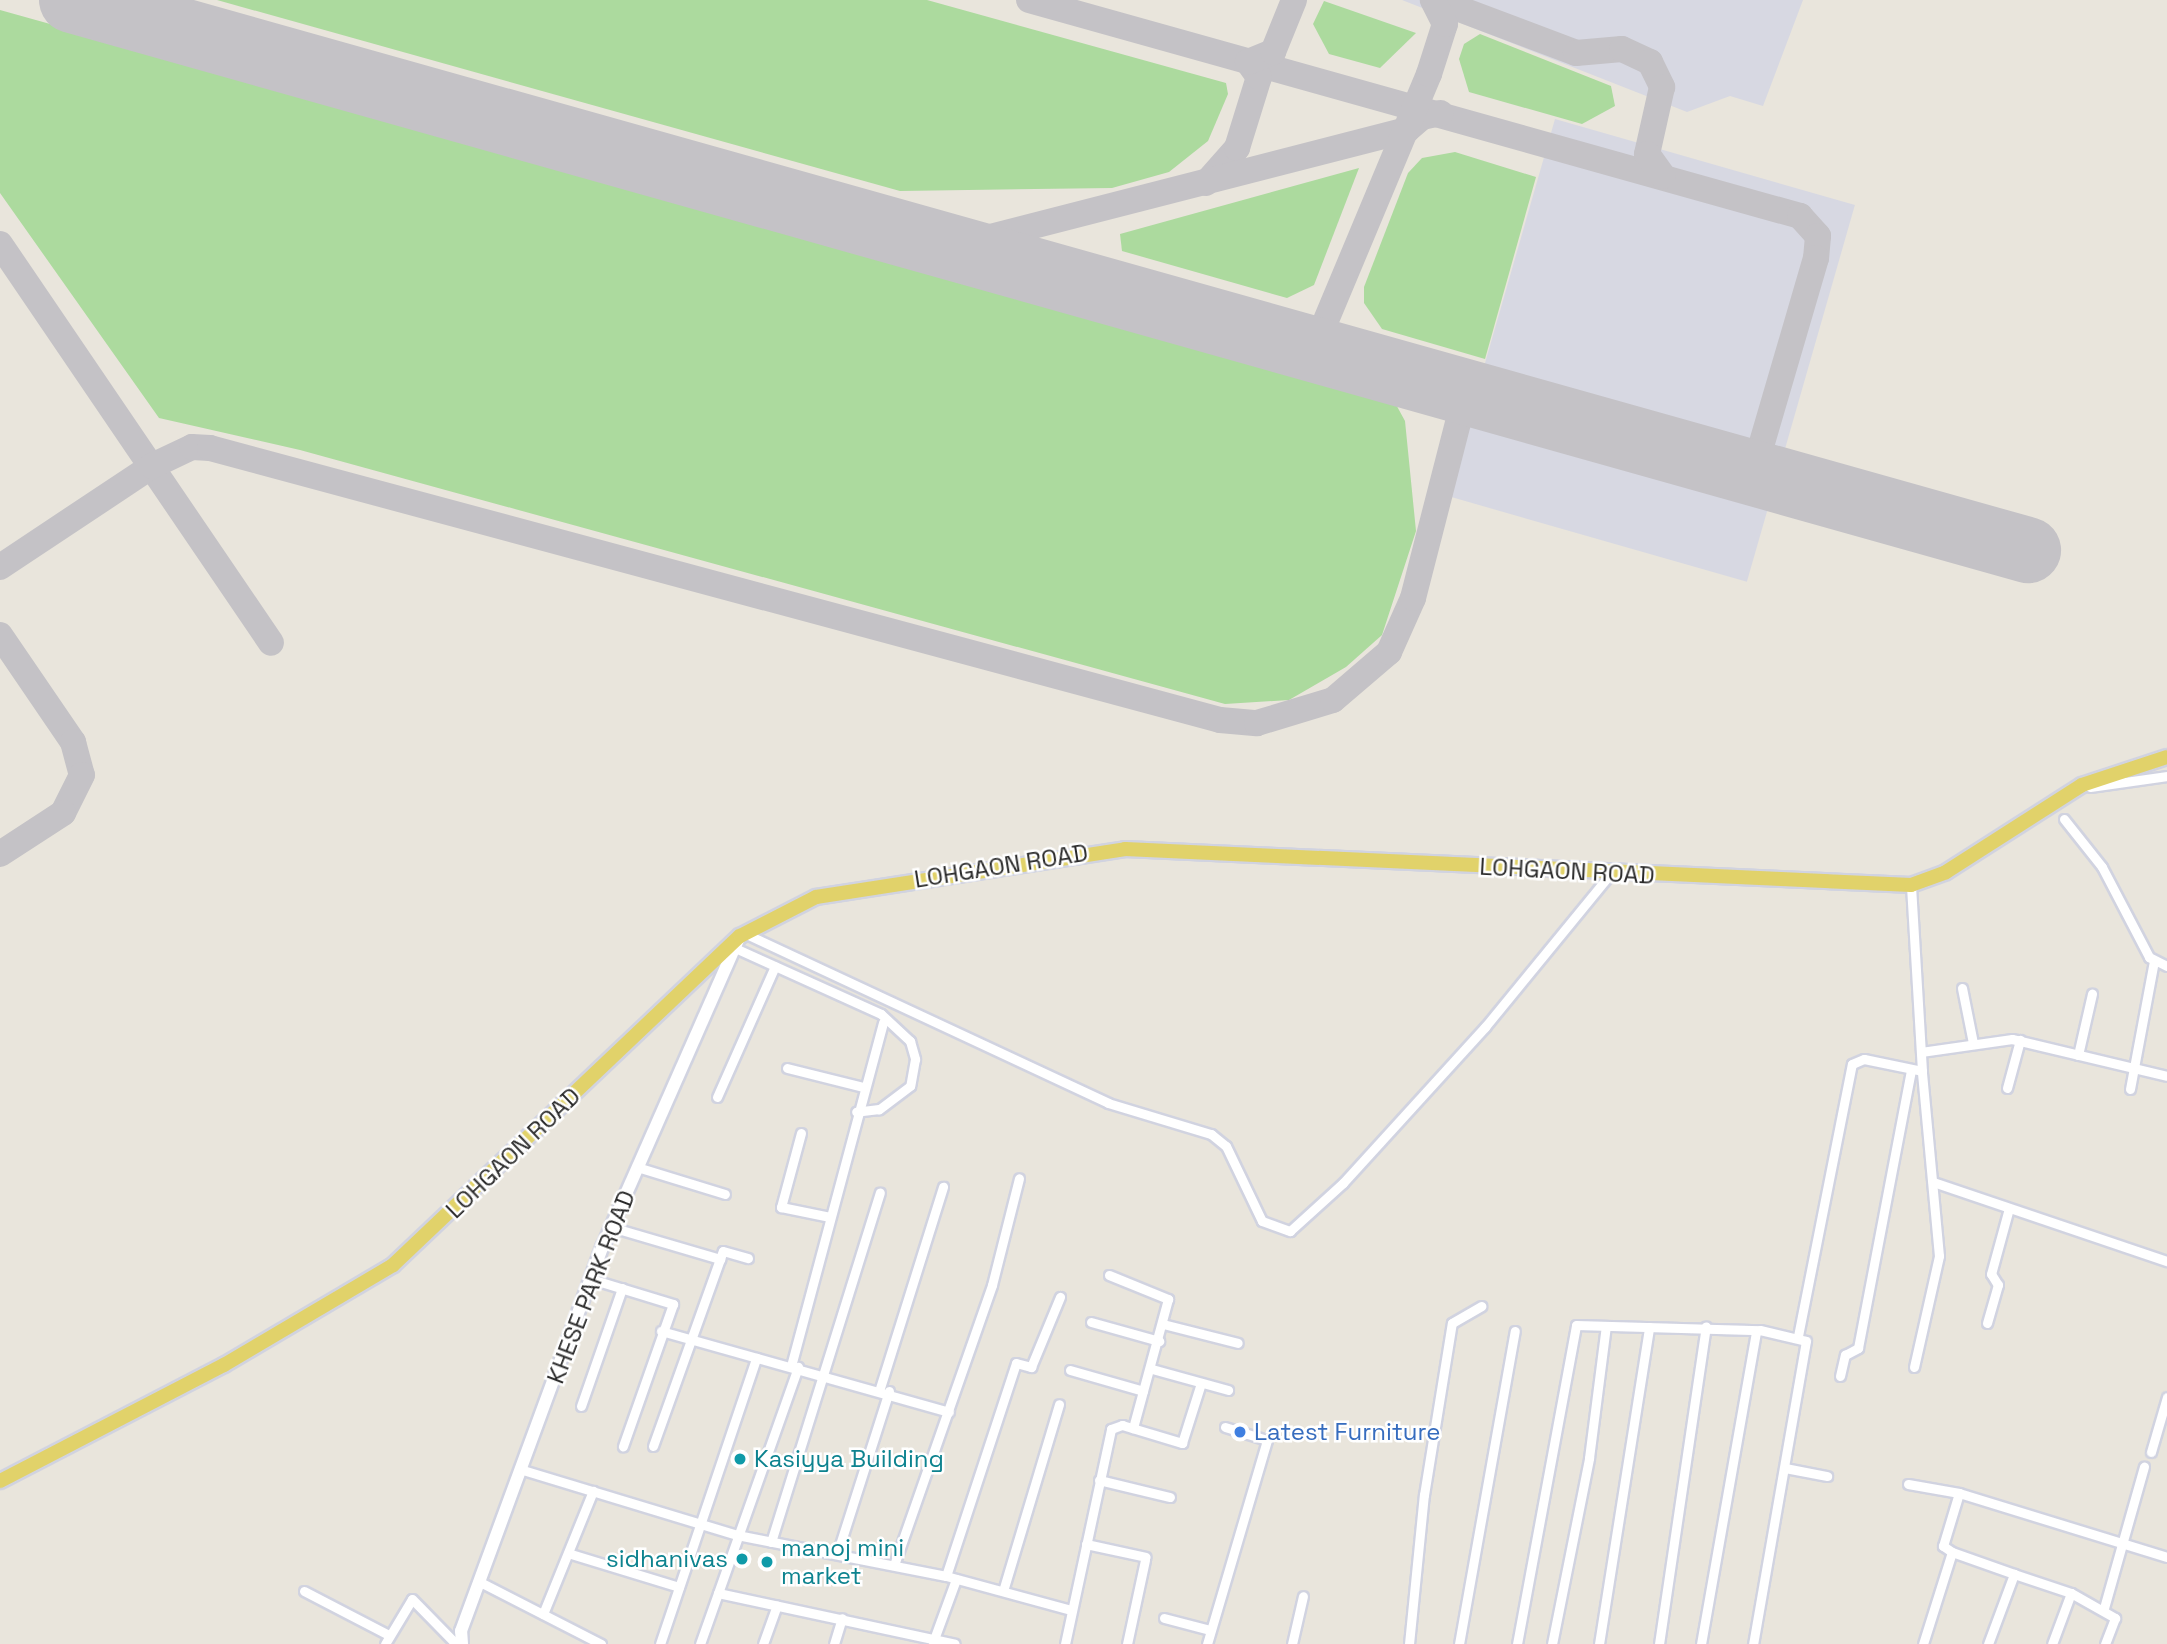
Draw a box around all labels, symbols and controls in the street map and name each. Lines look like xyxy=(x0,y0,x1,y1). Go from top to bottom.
street label: LOHGAON ROAD xyxy=(912,838,1090,894)
street label: LOHGAON ROAD xyxy=(1479,852,1655,890)
street label: LOHGAON ROAD xyxy=(440,1082,586,1224)
street label: KHESE PARK ROAD xyxy=(541,1186,641,1388)
place label: Latest Furniture xyxy=(1254,1418,1440,1446)
marker: Latest Furniture xyxy=(1232,1424,1248,1440)
place label: Kasiyya Building xyxy=(754,1445,944,1473)
marker: Kasiyya Building xyxy=(732,1451,748,1467)
place label: manoj mini market xyxy=(781,1534,904,1590)
place label: sidhanivas xyxy=(606,1545,728,1573)
marker: sidhanivas xyxy=(734,1551,750,1567)
marker: manoj mini market xyxy=(759,1554,775,1570)

